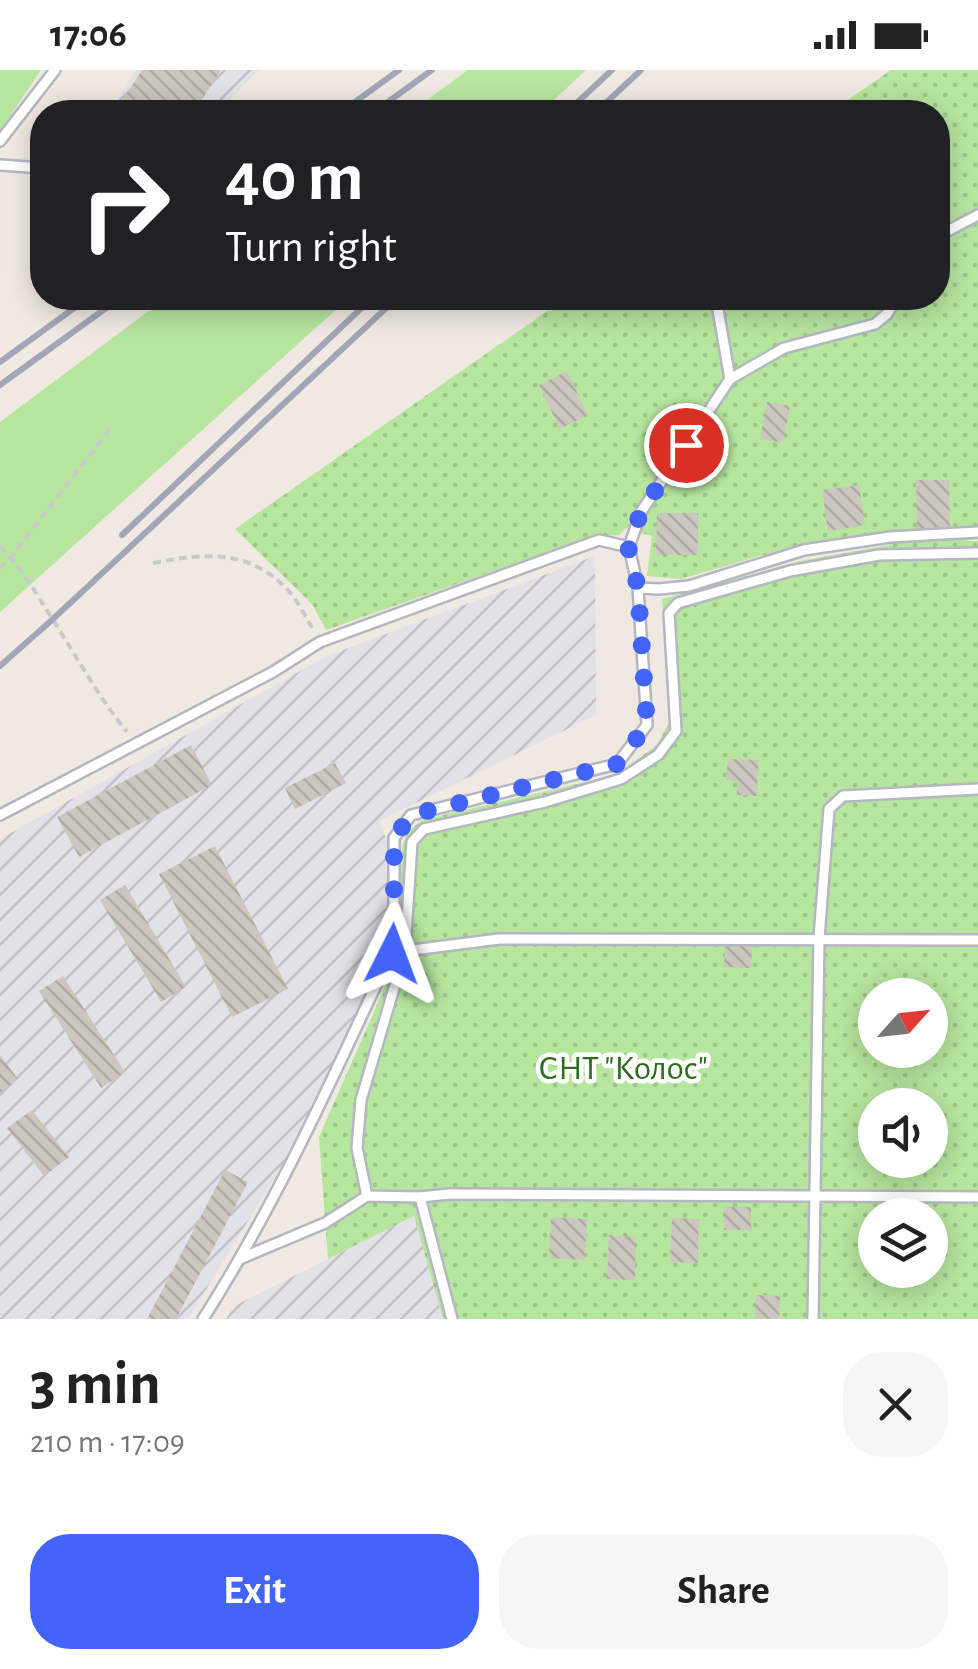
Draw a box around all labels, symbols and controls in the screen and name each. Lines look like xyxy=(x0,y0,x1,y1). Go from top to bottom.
text: 17:06 xyxy=(50,16,127,54)
icon: right xyxy=(60,140,190,270)
text: 40 m xyxy=(225,143,364,213)
text: Turn right xyxy=(225,225,397,270)
pin xyxy=(644,403,729,488)
icon: arrive xyxy=(659,418,714,473)
position arrow xyxy=(340,902,444,1006)
north arrow xyxy=(858,978,948,1068)
map controls xyxy=(858,978,948,1288)
park label: СНТ "Колос" xyxy=(538,1051,708,1086)
button: sound xyxy=(858,1088,948,1178)
button: layers xyxy=(858,1198,948,1288)
button: close xyxy=(843,1352,948,1457)
text: 3 min xyxy=(30,1355,161,1415)
text: 210 m · 17:09 xyxy=(30,1426,185,1458)
button: Exit xyxy=(30,1534,479,1649)
button: Share xyxy=(499,1534,948,1649)

